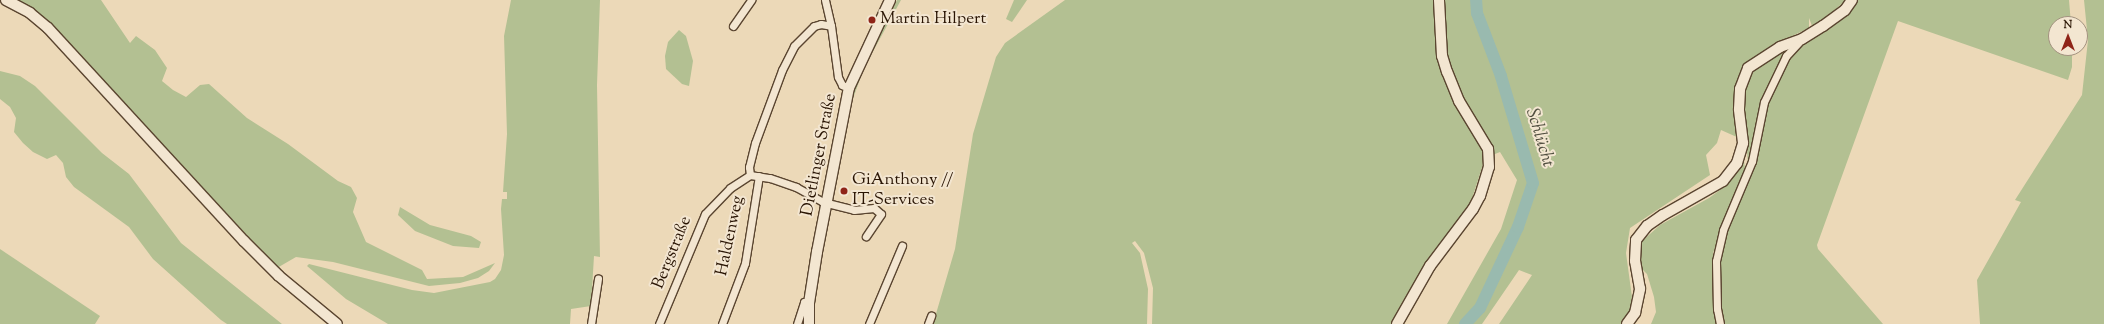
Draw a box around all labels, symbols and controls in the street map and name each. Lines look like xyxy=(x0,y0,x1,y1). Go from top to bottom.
place label: Martin Hilpert xyxy=(880,10,986,30)
marker: Martin Hilpert xyxy=(867,15,877,25)
north arrow xyxy=(2048,16,2088,56)
text: N xyxy=(2064,17,2072,33)
street label: Dietlinger Straße xyxy=(798,92,842,218)
water label: Schlücht xyxy=(1520,106,1558,170)
place label: GiAnthony // IT-Services xyxy=(852,171,953,211)
marker: GiAnthony // IT-Services xyxy=(839,186,849,196)
street label: Haldenweg xyxy=(713,194,749,278)
street label: Bergstraße xyxy=(649,214,697,292)

